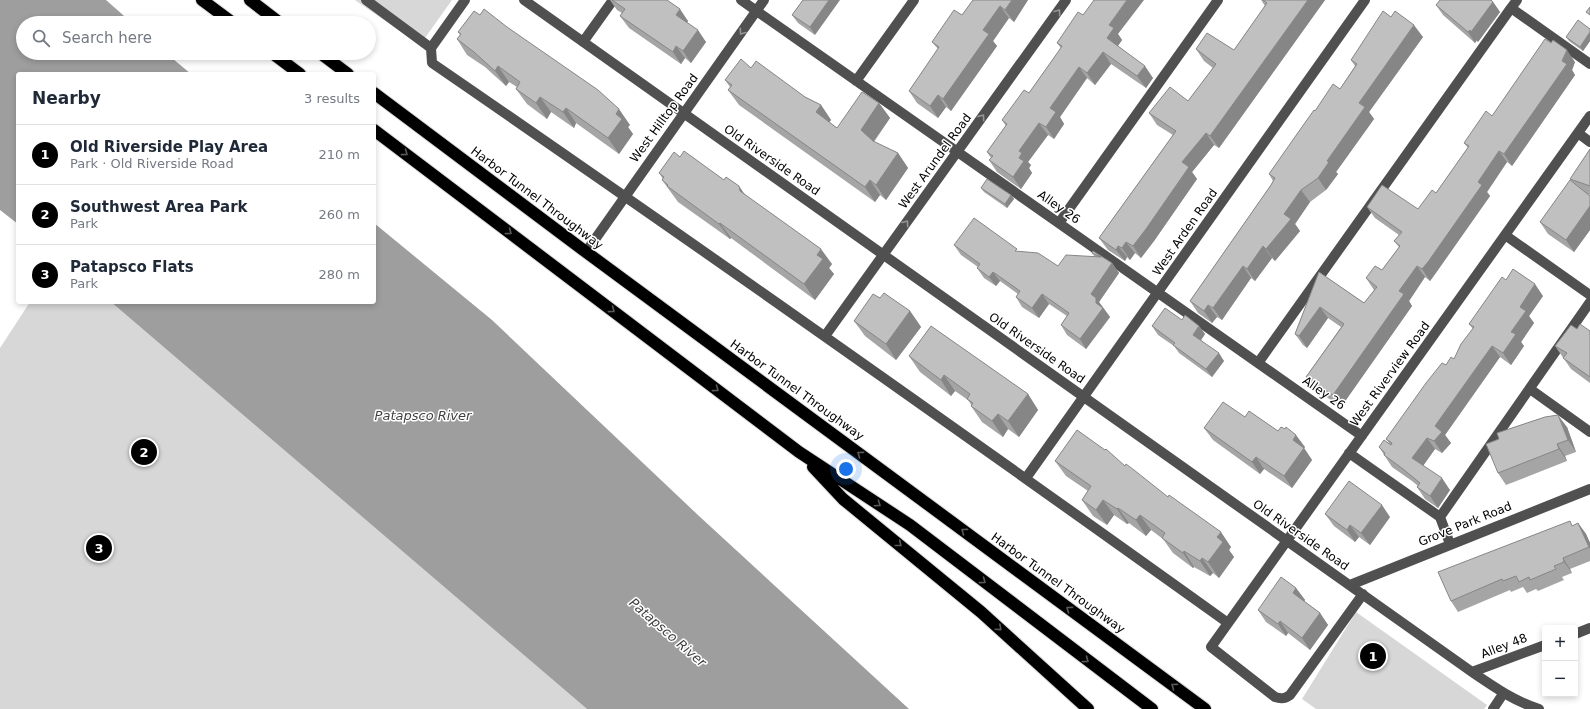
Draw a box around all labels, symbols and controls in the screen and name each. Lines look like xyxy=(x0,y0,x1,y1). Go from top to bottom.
one-way arrow xyxy=(1053,9,1061,16)
search box xyxy=(16,16,376,60)
icon: search xyxy=(30,27,52,49)
one-way arrow xyxy=(740,27,747,34)
text: Search here xyxy=(62,29,152,47)
street label: West Hilltop Road xyxy=(627,71,701,165)
text: Nearby xyxy=(32,88,101,108)
text: 3 results xyxy=(304,91,360,106)
street label: West Arundel Road xyxy=(896,111,974,211)
one-way arrow xyxy=(977,115,984,122)
street label: Old Riverside Road xyxy=(721,122,823,198)
text: Old Riverside Play Area xyxy=(70,138,268,156)
street label: Harbor Tunnel Throughway xyxy=(468,144,606,252)
text: 1 xyxy=(40,147,50,162)
text: 210 m xyxy=(318,147,360,162)
one-way arrow xyxy=(401,149,408,156)
text: Park · Old Riverside Road xyxy=(70,156,234,171)
street label: West Arden Road xyxy=(1150,186,1220,278)
street label: Alley 26 xyxy=(1035,187,1083,227)
text: Southwest Area Park xyxy=(70,198,248,216)
text: 2 xyxy=(40,207,50,222)
text: 260 m xyxy=(318,207,360,222)
text: Park xyxy=(70,216,98,231)
one-way arrow xyxy=(901,220,909,227)
one-way arrow xyxy=(504,227,511,234)
text: Patapsco Flats xyxy=(70,258,194,276)
text: 3 xyxy=(40,267,50,282)
text: 280 m xyxy=(318,267,360,282)
text: Park xyxy=(70,276,98,291)
one-way arrow xyxy=(608,306,615,313)
street label: Old Riverside Road xyxy=(986,310,1088,386)
street label: West Riverview Road xyxy=(1347,319,1433,429)
street label: Harbor Tunnel Throughway xyxy=(727,337,867,443)
street label: Alley 26 xyxy=(1300,373,1348,413)
one-way arrow xyxy=(712,384,719,392)
water label: Patapsco River xyxy=(375,408,473,423)
pin: 2 xyxy=(131,437,157,467)
one-way arrow xyxy=(857,452,864,459)
your location xyxy=(836,459,856,479)
street label: Old Riverside Road xyxy=(1250,497,1352,573)
one-way arrow xyxy=(874,499,881,507)
street label: Grove Park Road xyxy=(1416,499,1514,549)
one-way arrow xyxy=(962,529,969,536)
street label: Harbor Tunnel Throughway xyxy=(988,530,1128,636)
pin: 3 xyxy=(86,533,112,563)
one-way arrow xyxy=(894,540,902,547)
one-way arrow xyxy=(978,576,985,583)
water label: Patapsco River xyxy=(626,595,710,671)
one-way arrow xyxy=(1066,606,1073,613)
one-way arrow xyxy=(994,623,1002,631)
map controls xyxy=(1542,625,1578,697)
button: + xyxy=(1542,625,1578,661)
street label: Alley 48 xyxy=(1479,631,1529,661)
pin: 1 xyxy=(1360,641,1386,671)
one-way arrow xyxy=(1082,655,1089,662)
button: − xyxy=(1542,661,1578,697)
one-way arrow xyxy=(1171,684,1178,691)

